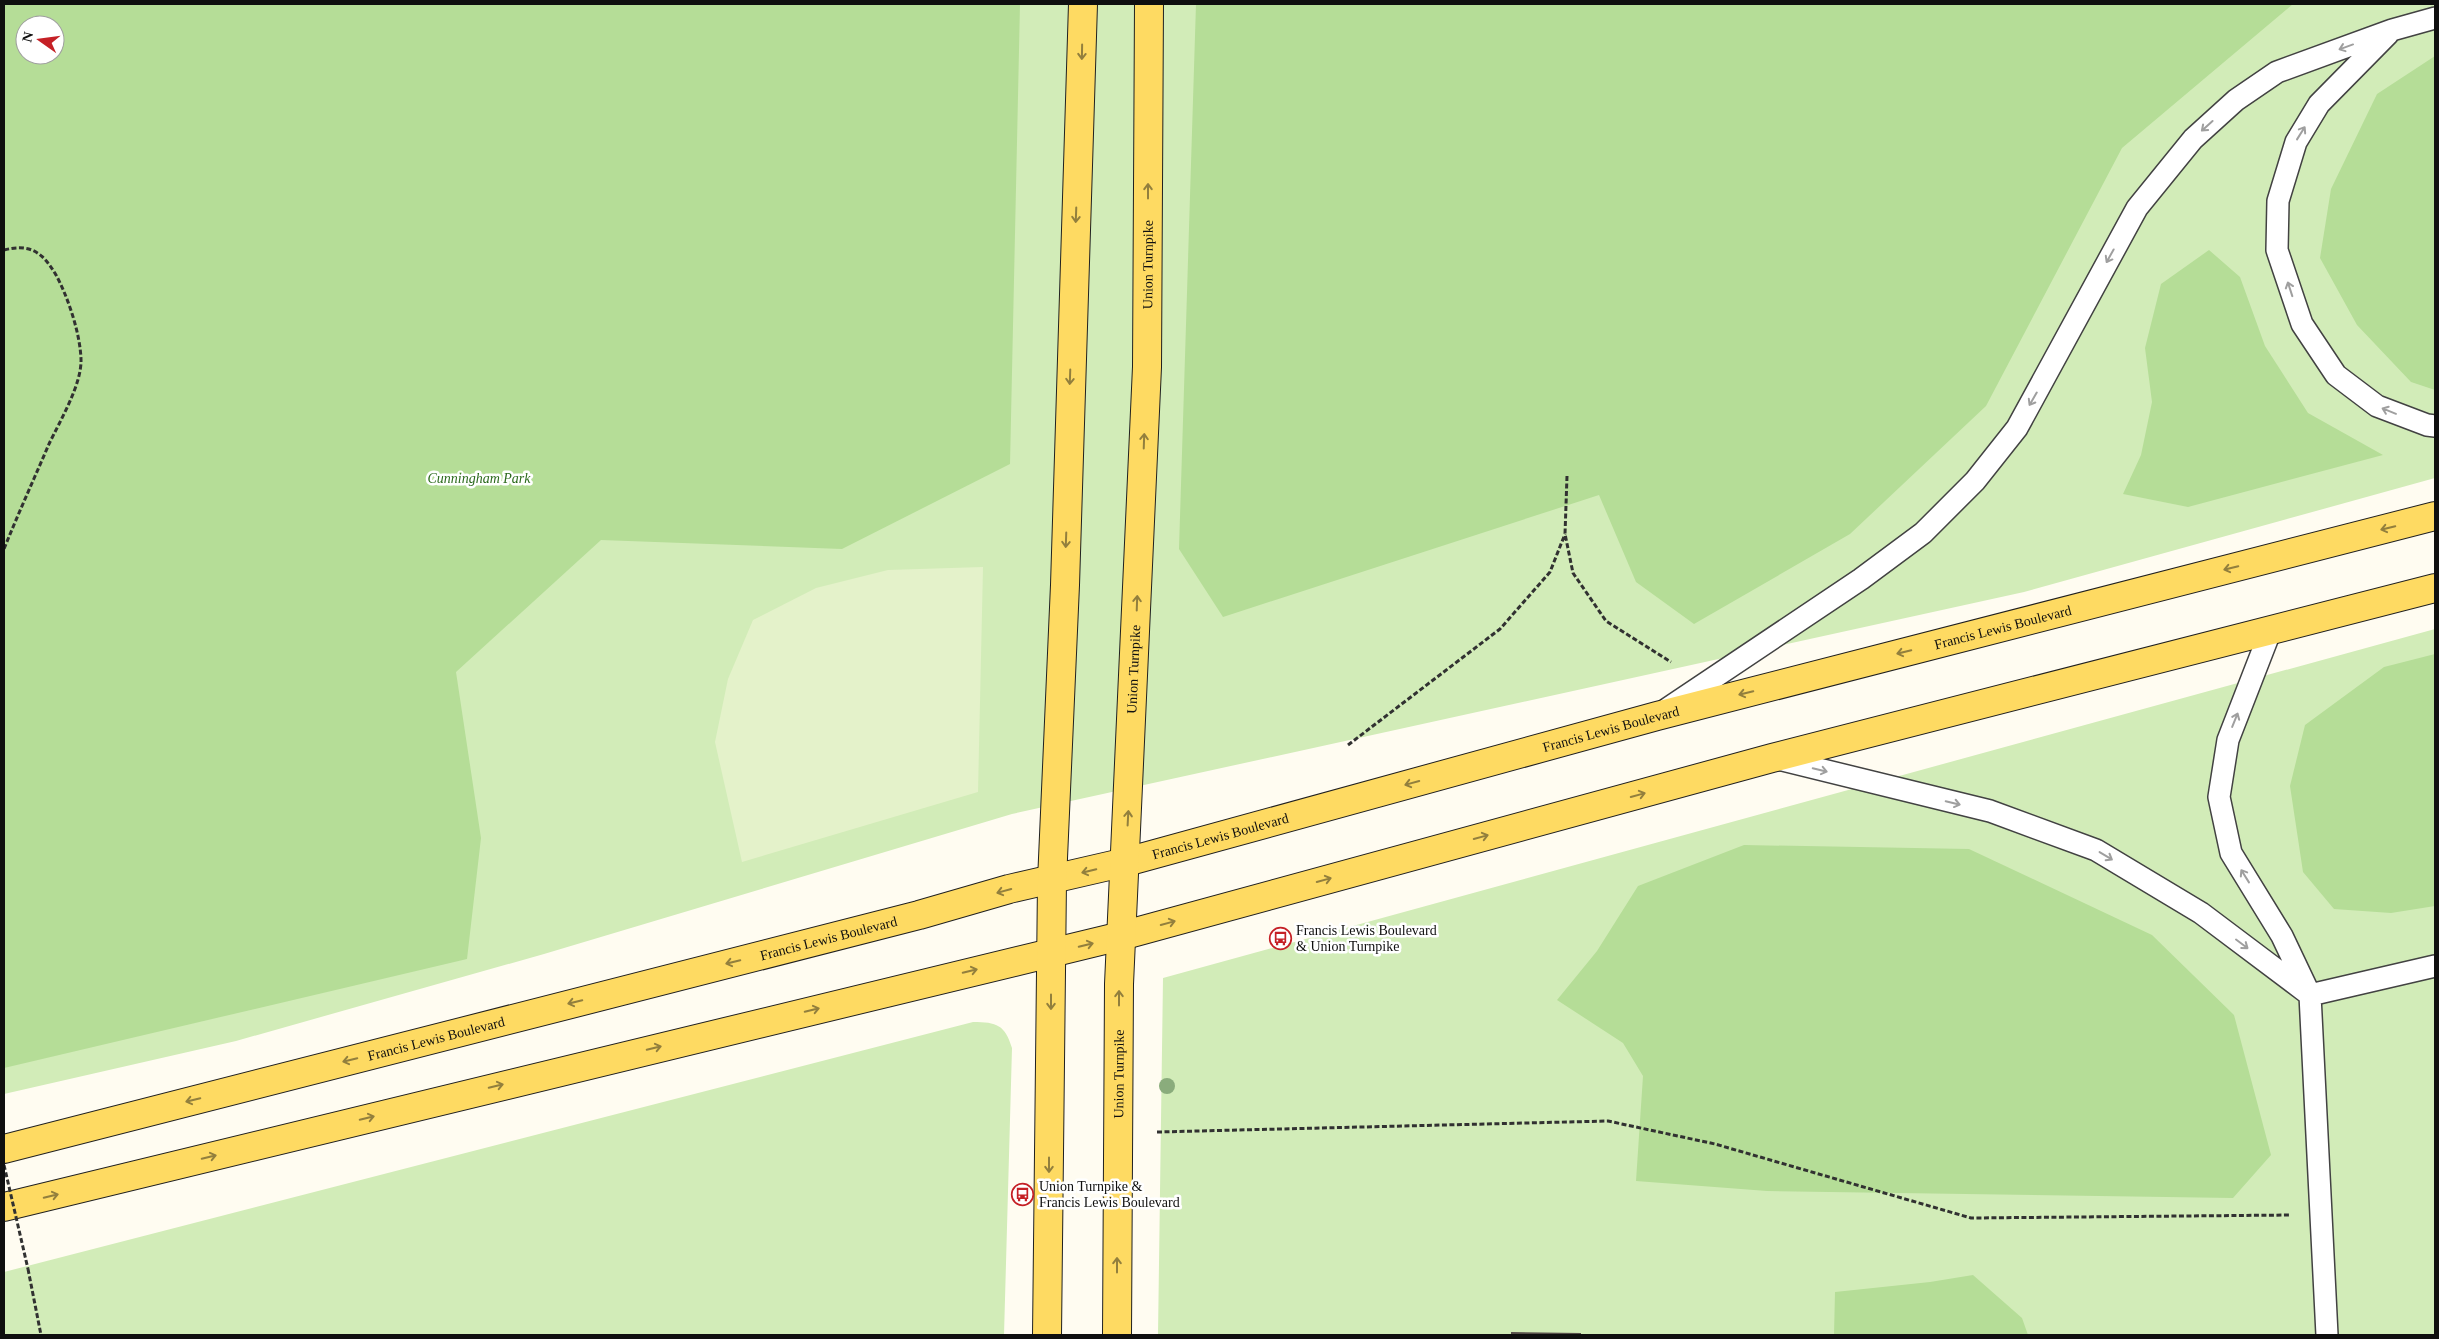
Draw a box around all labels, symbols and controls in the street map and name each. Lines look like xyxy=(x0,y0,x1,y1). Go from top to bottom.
north arrow xyxy=(15,15,65,65)
text: N xyxy=(19,30,36,44)
one-way arrow xyxy=(2339,43,2354,52)
one-way arrow xyxy=(1077,44,1087,60)
one-way arrow xyxy=(2200,121,2213,132)
one-way arrow xyxy=(2296,127,2306,141)
one-way arrow xyxy=(1143,183,1153,199)
one-way arrow xyxy=(1072,207,1081,223)
street label: Union Turnpike xyxy=(1140,220,1155,309)
one-way arrow xyxy=(2105,248,2114,263)
one-way arrow xyxy=(2285,282,2294,298)
one-way arrow xyxy=(1066,369,1075,385)
one-way arrow xyxy=(2028,392,2038,406)
one-way arrow xyxy=(2382,405,2397,414)
one-way arrow xyxy=(1139,433,1149,449)
park label: Cunningham Park xyxy=(427,471,531,486)
one-way arrow xyxy=(2381,524,2397,533)
one-way arrow xyxy=(1061,531,1071,547)
one-way arrow xyxy=(2223,564,2239,574)
one-way arrow xyxy=(1132,595,1142,612)
street label: Francis Lewis Boulevard xyxy=(1933,602,2073,652)
street label: Union Turnpike xyxy=(1124,624,1143,714)
one-way arrow xyxy=(1896,648,1912,658)
one-way arrow xyxy=(1739,689,1755,698)
street label: Francis Lewis Boulevard xyxy=(1541,703,1681,755)
one-way arrow xyxy=(2232,713,2241,728)
one-way arrow xyxy=(1811,766,1827,775)
one-way arrow xyxy=(1404,778,1420,788)
one-way arrow xyxy=(1630,789,1646,799)
one-way arrow xyxy=(1945,799,1961,808)
one-way arrow xyxy=(1123,810,1132,826)
street label: Francis Lewis Boulevard xyxy=(1150,810,1290,862)
one-way arrow xyxy=(1473,832,1489,842)
one-way arrow xyxy=(2098,852,2112,862)
one-way arrow xyxy=(1081,867,1097,876)
one-way arrow xyxy=(2239,869,2249,883)
one-way arrow xyxy=(1316,875,1332,885)
one-way arrow xyxy=(997,886,1013,896)
street label: Francis Lewis Boulevard xyxy=(758,913,899,963)
one-way arrow xyxy=(1159,918,1175,927)
place label: Francis Lewis Boulevard & Union Turnpike xyxy=(1296,923,1437,954)
bus stop icon: Francis Lewis Boulevard & Union Turnpike xyxy=(1268,926,1292,950)
one-way arrow xyxy=(2235,939,2249,949)
one-way arrow xyxy=(1077,940,1093,949)
one-way arrow xyxy=(725,958,741,967)
one-way arrow xyxy=(962,966,978,975)
one-way arrow xyxy=(1114,990,1124,1006)
one-way arrow xyxy=(1046,994,1056,1010)
one-way arrow xyxy=(568,998,584,1008)
one-way arrow xyxy=(804,1004,820,1014)
street label: Francis Lewis Boulevard xyxy=(366,1014,506,1063)
street label: Union Turnpike xyxy=(1111,1029,1126,1119)
one-way arrow xyxy=(646,1043,662,1052)
one-way arrow xyxy=(343,1056,359,1065)
one-way arrow xyxy=(488,1081,504,1090)
one-way arrow xyxy=(185,1096,201,1106)
one-way arrow xyxy=(358,1113,374,1122)
one-way arrow xyxy=(200,1152,216,1161)
one-way arrow xyxy=(1044,1156,1054,1172)
place label: Union Turnpike & Francis Lewis Boulevard xyxy=(1039,1179,1180,1210)
bus stop icon: Union Turnpike & Francis Lewis Boulevard xyxy=(1011,1182,1035,1206)
one-way arrow xyxy=(43,1190,59,1200)
one-way arrow xyxy=(1112,1257,1122,1274)

